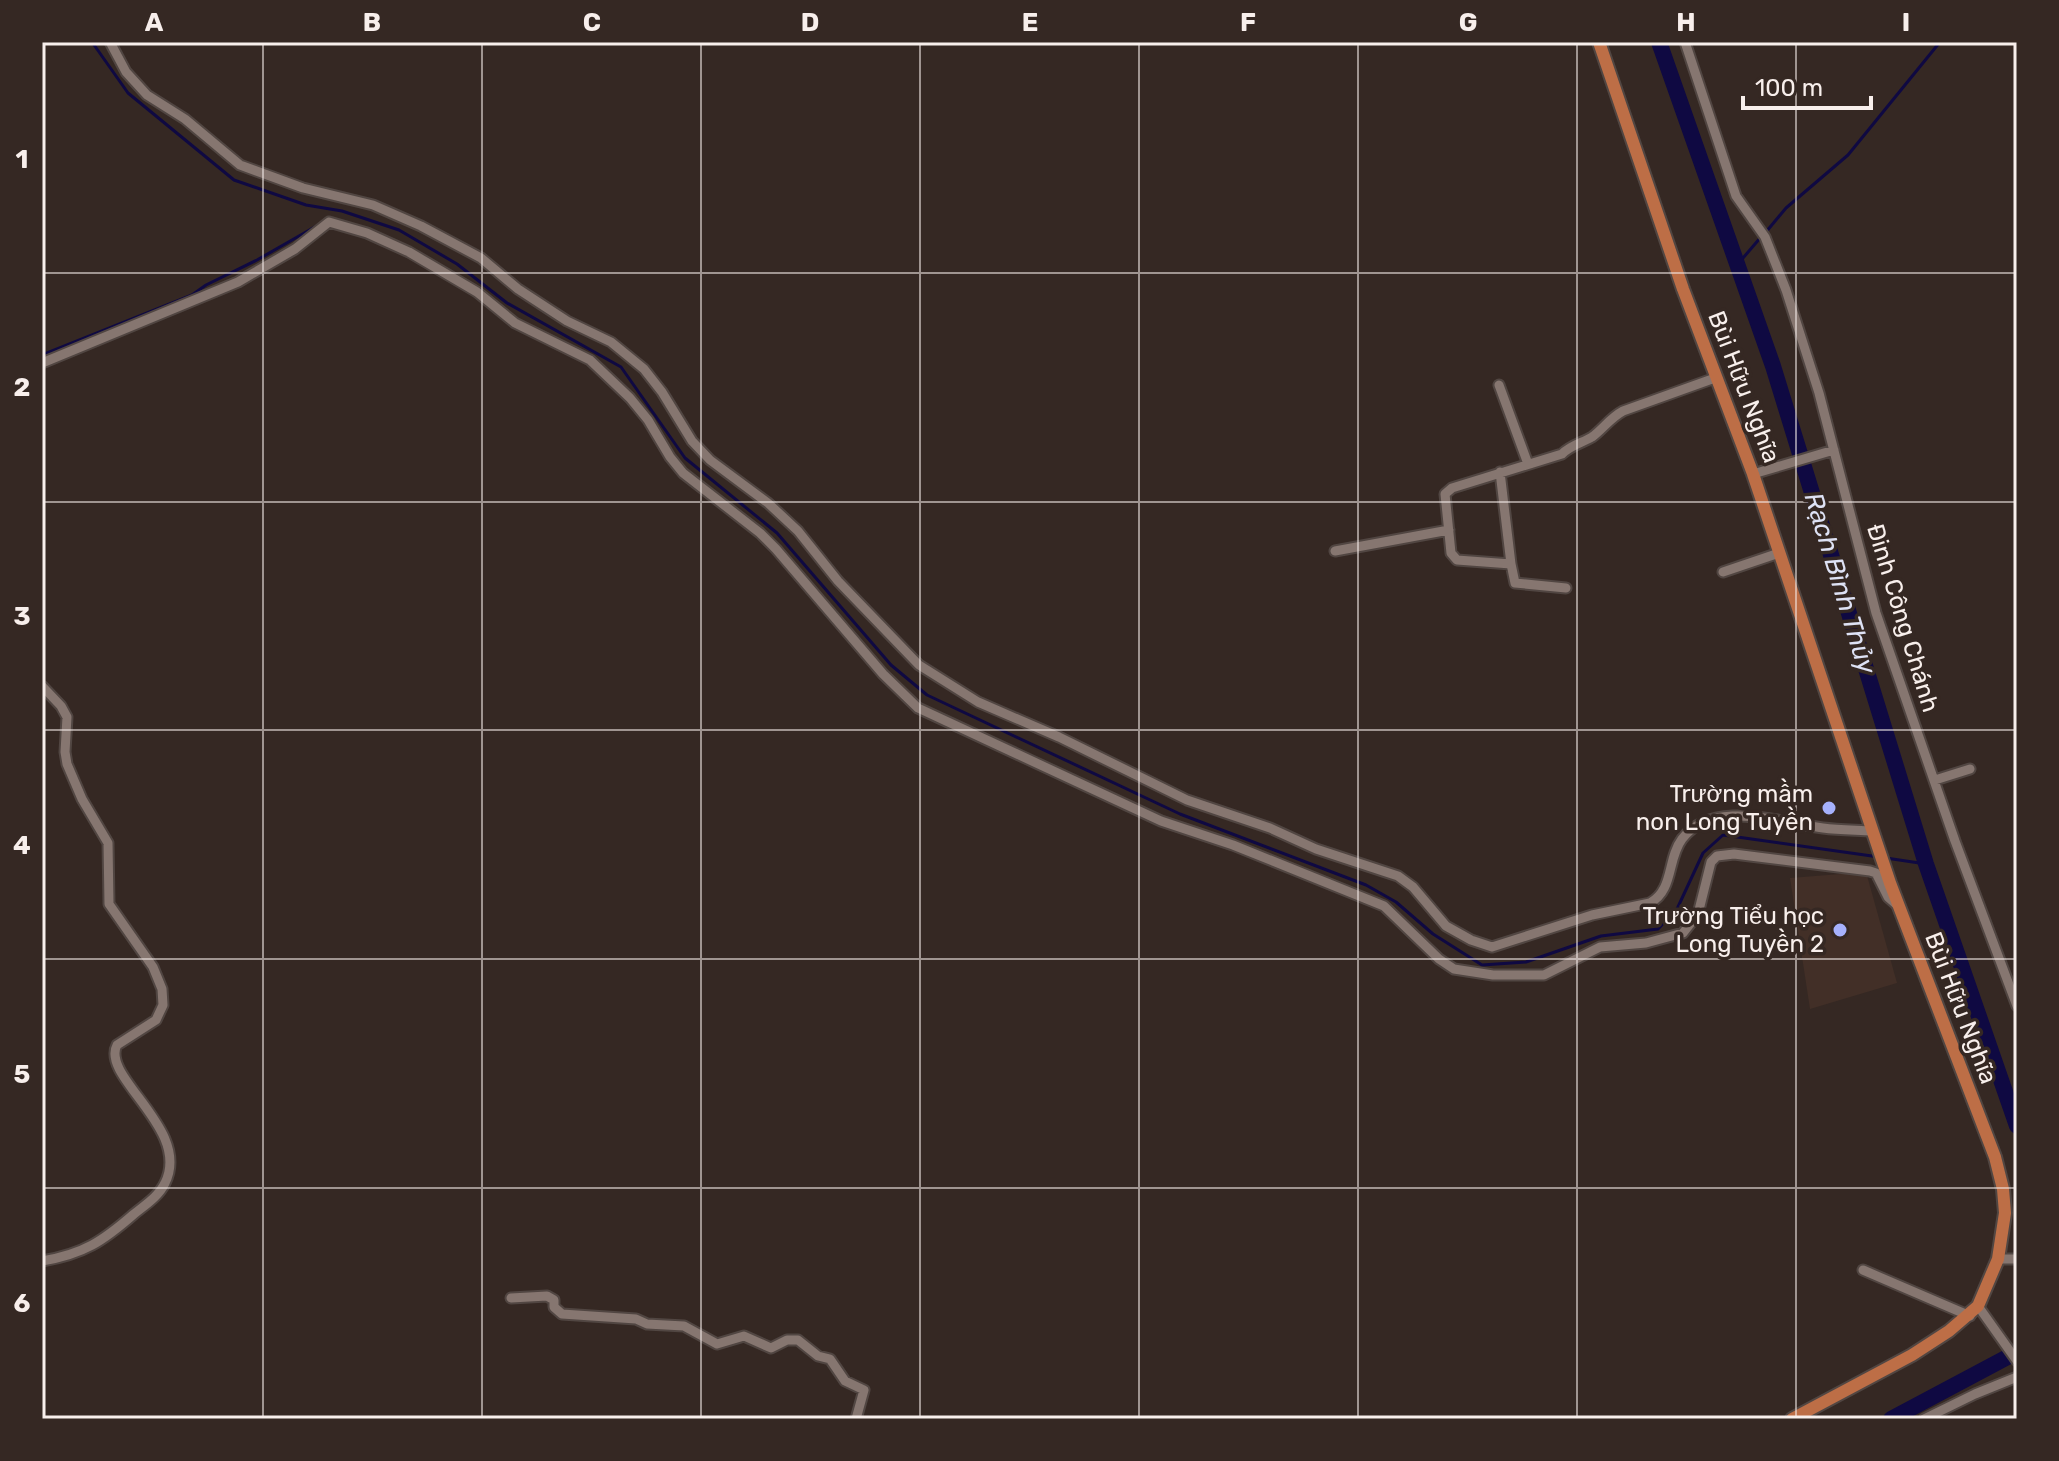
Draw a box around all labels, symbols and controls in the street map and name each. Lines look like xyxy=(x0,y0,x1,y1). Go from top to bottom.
text: A xyxy=(145,7,164,38)
text: B xyxy=(363,7,381,38)
text: C xyxy=(583,7,601,38)
text: D xyxy=(801,7,819,38)
text: E xyxy=(1022,7,1038,38)
text: F xyxy=(1240,7,1256,38)
text: G xyxy=(1459,7,1477,38)
text: H xyxy=(1676,7,1696,38)
text: I xyxy=(1902,7,1910,38)
scale bar xyxy=(1743,60,1871,110)
text: 100 m xyxy=(1755,74,1823,102)
text: 1 xyxy=(16,144,28,175)
street label: Bùi Hữu Nghĩa xyxy=(1702,307,1786,467)
text: 2 xyxy=(14,372,30,403)
water label: Rạch Bình Thủy xyxy=(1798,488,1883,678)
street label: Đinh Công Chánh xyxy=(1861,521,1945,715)
text: 3 xyxy=(13,601,31,632)
place label: Trường mầm non Long Tuyền xyxy=(1636,778,1813,836)
marker: Trường mầm non Long Tuyền xyxy=(1820,799,1838,817)
text: 4 xyxy=(13,830,31,861)
place label: Trường Tiểu học Long Tuyền 2 xyxy=(1642,902,1824,958)
marker: Trường Tiểu học Long Tuyền 2 xyxy=(1831,921,1849,939)
street label: Bùi Hữu Nghĩa xyxy=(1919,928,2003,1088)
text: 5 xyxy=(14,1059,30,1090)
text: 6 xyxy=(14,1288,31,1319)

